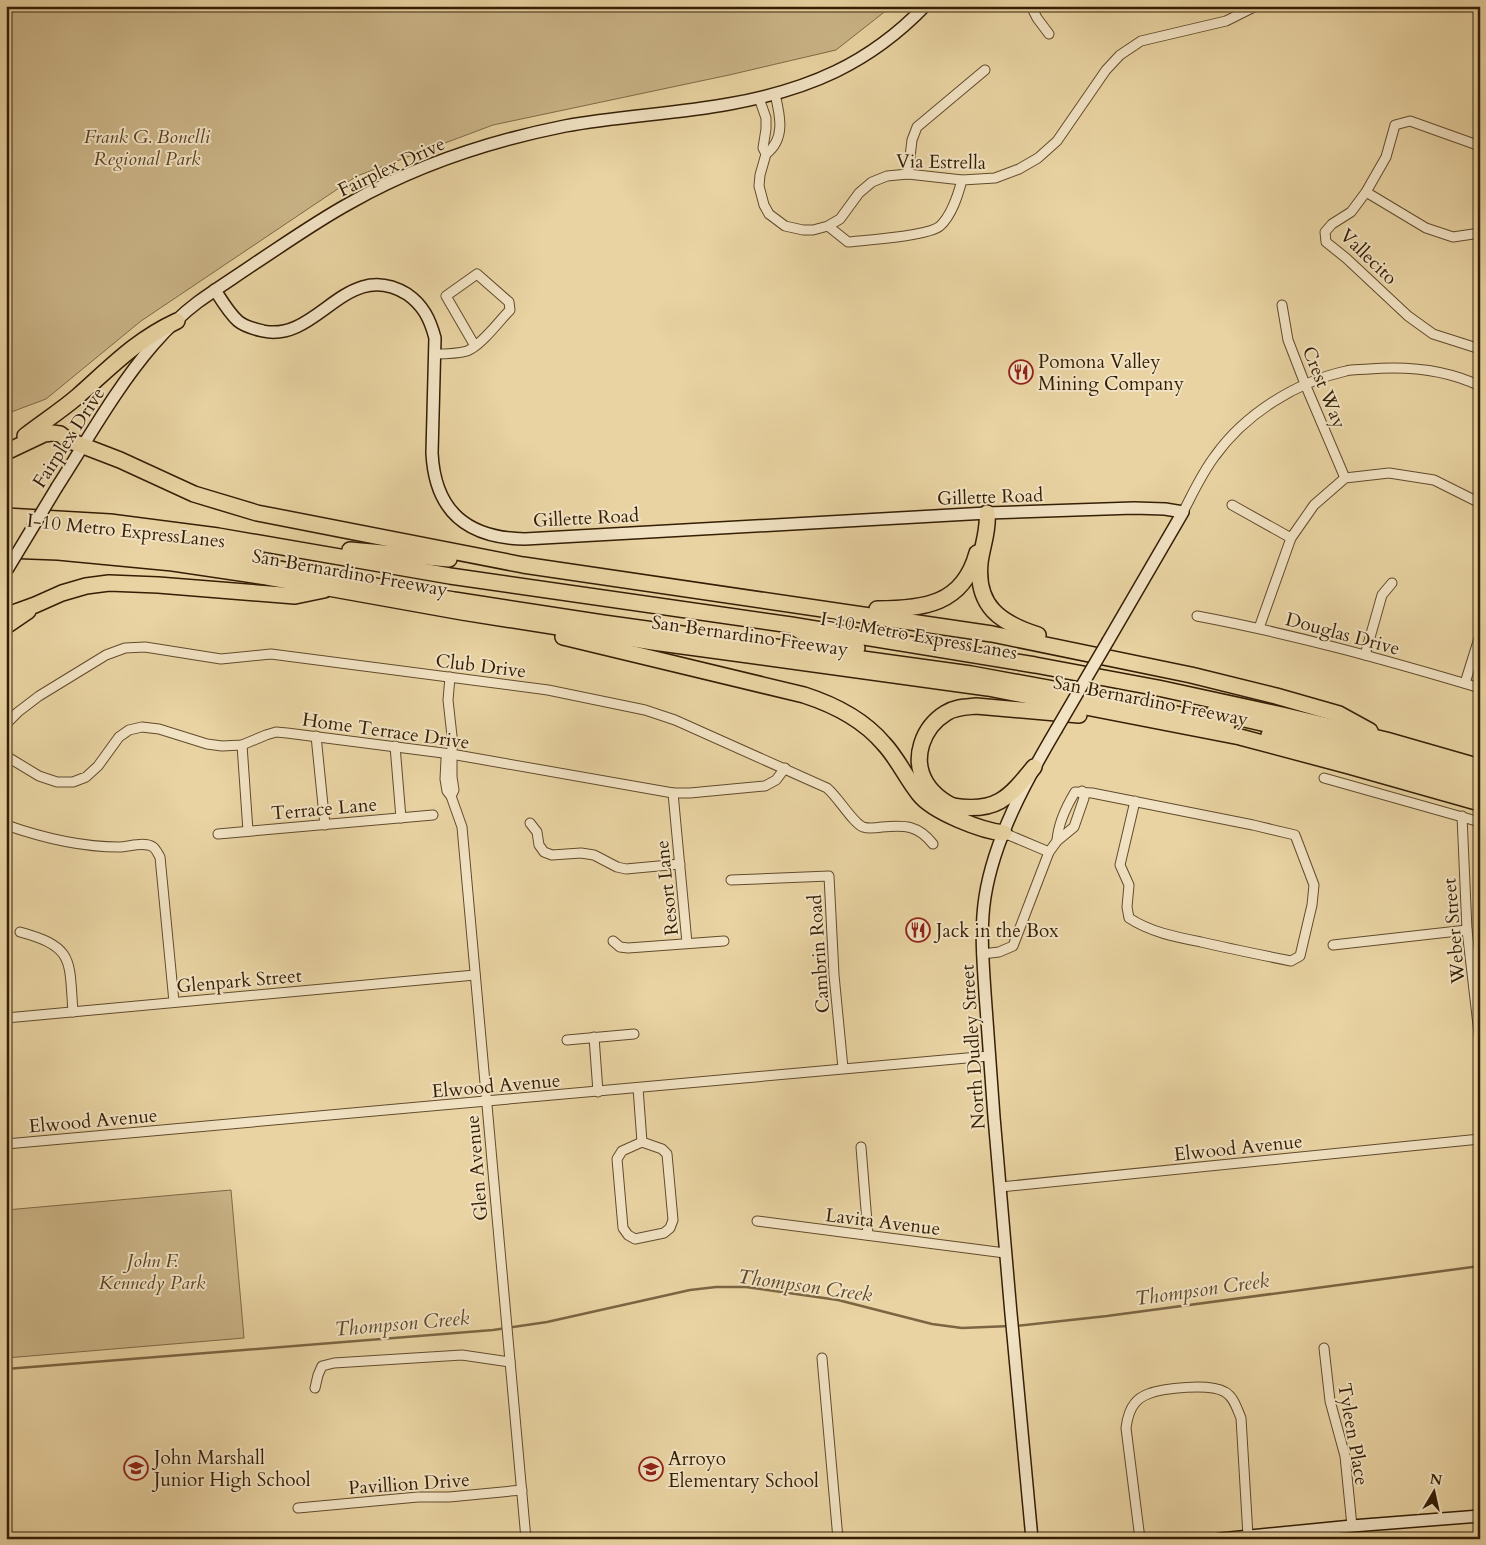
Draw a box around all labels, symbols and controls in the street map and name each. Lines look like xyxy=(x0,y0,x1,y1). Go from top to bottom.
park label: Frank G. Bonelli Regional Park xyxy=(84,124,211,172)
street label: Fairplex Drive xyxy=(334,131,449,203)
street label: Via Estrella xyxy=(896,148,986,176)
street label: Vallecito xyxy=(1334,223,1403,291)
street label: Crest Way xyxy=(1296,342,1352,432)
place label: Pomona Valley Mining Company xyxy=(1038,349,1184,397)
restaurant icon: Pomona Valley Mining Company xyxy=(1008,359,1034,385)
street label: Fairplex Drive xyxy=(27,382,111,493)
street label: Gillette Road xyxy=(937,482,1044,512)
street label: Gillette Road xyxy=(532,502,640,534)
street label: I-10 Metro ExpressLanes xyxy=(25,508,226,554)
street label: San Bernardino Freeway xyxy=(250,543,450,603)
street label: I-10 Metro ExpressLanes xyxy=(818,606,1019,666)
street label: Douglas Drive xyxy=(1283,606,1403,662)
street label: San Bernardino Freeway xyxy=(650,609,850,663)
street label: Club Drive xyxy=(434,648,528,684)
street label: San Bernardino Freeway xyxy=(1051,669,1251,733)
street label: Home Terrace Drive xyxy=(300,706,471,756)
street label: Terrace Lane xyxy=(270,791,378,827)
street label: Resort Lane xyxy=(649,839,685,937)
street label: Weber Street xyxy=(1436,877,1472,986)
street label: Cambrin Road xyxy=(802,894,836,1014)
restaurant icon: Jack in the Box xyxy=(905,917,931,943)
place label: Jack in the Box xyxy=(933,918,1059,944)
street label: Glenpark Street xyxy=(175,963,303,999)
street label: North Dudley Street xyxy=(954,964,992,1130)
street label: Elwood Avenue xyxy=(431,1067,562,1105)
street label: Elwood Avenue xyxy=(28,1102,159,1140)
street label: Glen Avenue xyxy=(459,1114,495,1222)
street label: Elwood Avenue xyxy=(1173,1128,1304,1168)
street label: Lavita Avenue xyxy=(824,1202,942,1242)
park label: John F. Kennedy Park xyxy=(99,1248,206,1296)
water label: Thompson Creek xyxy=(736,1263,874,1308)
water label: Thompson Creek xyxy=(1133,1267,1271,1312)
water label: Thompson Creek xyxy=(334,1304,471,1343)
street label: Tyleen Place xyxy=(1331,1381,1375,1487)
place label: John Marshall Junior High School xyxy=(151,1445,311,1493)
place label: Arroyo Elementary School xyxy=(668,1446,819,1494)
school or university icon: John Marshall Junior High School xyxy=(123,1455,149,1481)
school or university icon: Arroyo Elementary School xyxy=(638,1456,664,1482)
street label: Pavillion Drive xyxy=(348,1467,471,1501)
north arrow xyxy=(1408,1468,1458,1518)
text: N xyxy=(1428,1469,1443,1490)

